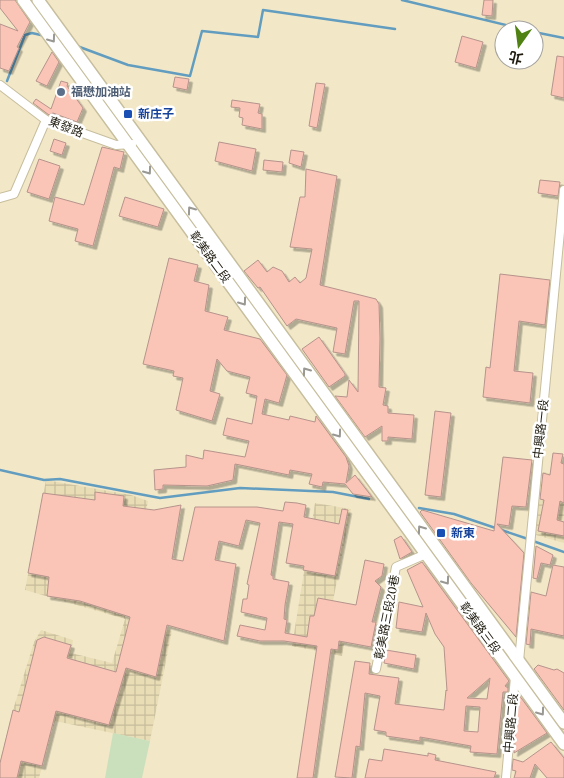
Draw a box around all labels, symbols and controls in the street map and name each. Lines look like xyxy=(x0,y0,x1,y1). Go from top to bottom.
north arrow xyxy=(494,20,544,70)
one-way arrow xyxy=(46,33,55,43)
text: 北 xyxy=(507,47,525,68)
place label: 福懋加油站 xyxy=(71,84,131,99)
marker: 福懋加油站 xyxy=(55,86,67,98)
place label: 新庄子 xyxy=(138,106,174,121)
marker: 新庄子 xyxy=(122,108,134,120)
street label: 東發路 xyxy=(47,113,86,140)
one-way arrow xyxy=(142,165,151,175)
one-way arrow xyxy=(188,207,197,216)
street label: 彰美路二段 xyxy=(187,228,234,285)
one-way arrow xyxy=(237,297,246,306)
one-way arrow xyxy=(303,367,312,377)
street label: 中興路一段 xyxy=(530,398,551,460)
one-way arrow xyxy=(333,428,341,437)
one-way arrow xyxy=(418,525,427,535)
place label: 新東 xyxy=(451,525,475,540)
marker: 新東 xyxy=(435,527,447,539)
street label: 彰美路三段20巷 xyxy=(371,573,402,660)
one-way arrow xyxy=(440,575,449,585)
street label: 彰美路三段 xyxy=(457,599,504,656)
street label: 中興路二段 xyxy=(500,692,521,754)
one-way arrow xyxy=(535,707,544,716)

